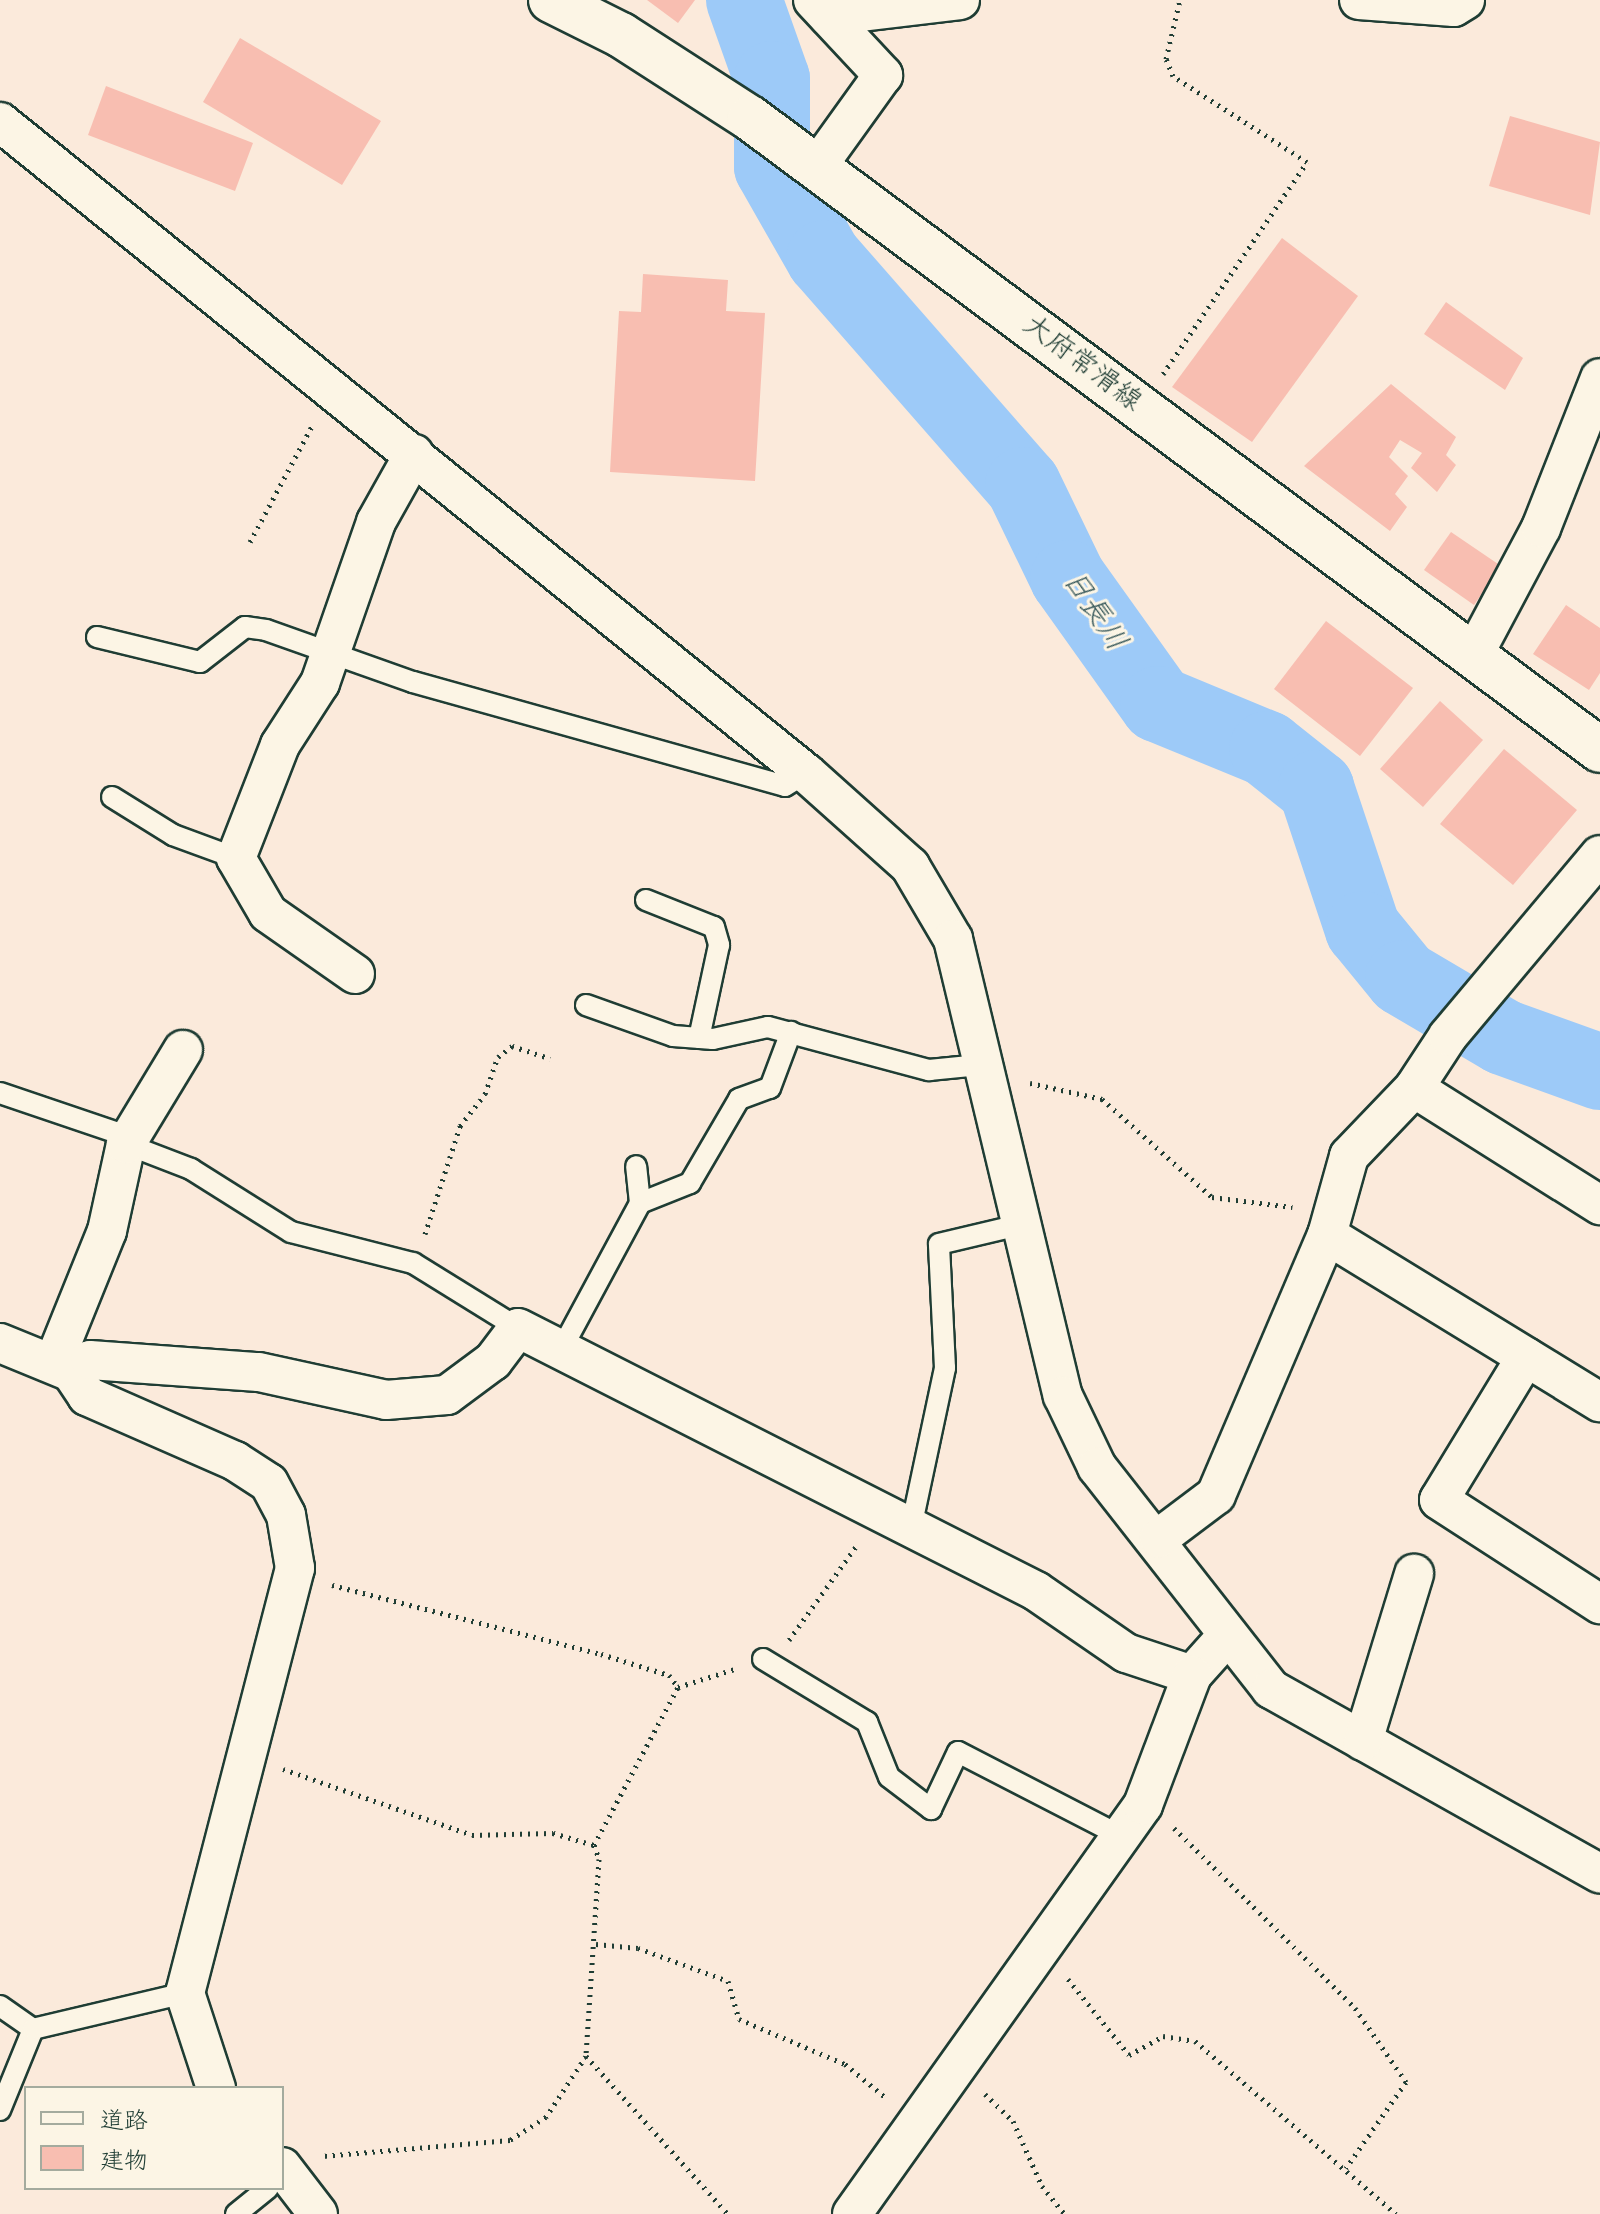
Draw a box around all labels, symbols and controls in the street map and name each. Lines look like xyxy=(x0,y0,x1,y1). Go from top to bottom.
street label: 大府常滑線 xyxy=(1016,308,1148,420)
water label: 日長川 xyxy=(1054,564,1134,658)
legend xyxy=(24,2086,284,2190)
text: 道路 xyxy=(100,2106,148,2137)
text: 建物 xyxy=(100,2146,148,2177)

